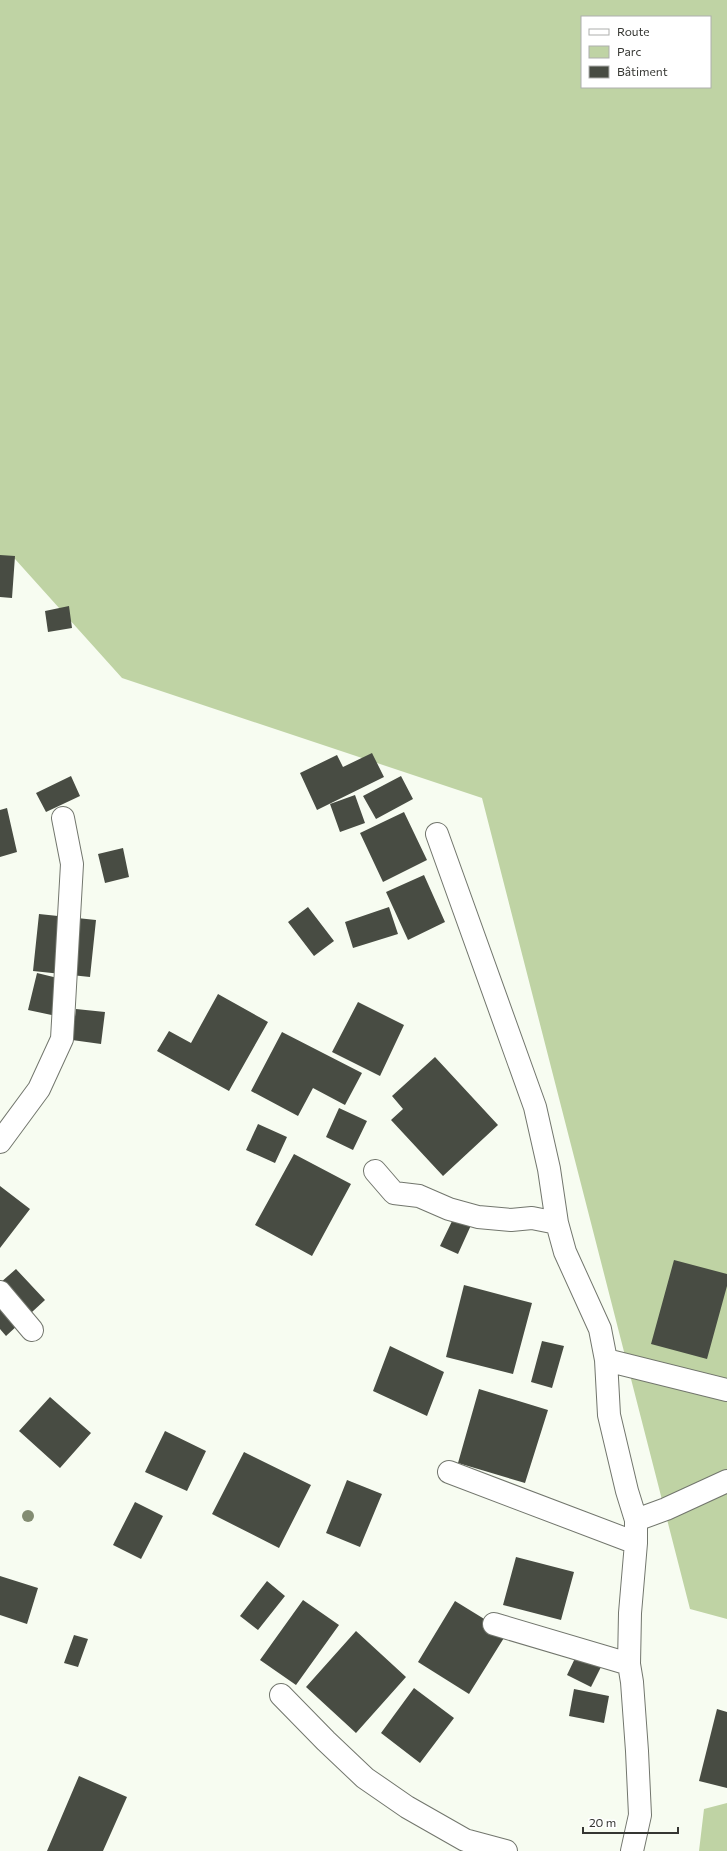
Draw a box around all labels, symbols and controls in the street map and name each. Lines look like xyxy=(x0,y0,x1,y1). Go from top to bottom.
legend xyxy=(581,16,711,88)
text: Route xyxy=(617,24,650,38)
text: Parc xyxy=(617,44,641,58)
text: Bâtiment xyxy=(617,64,668,78)
scale bar xyxy=(583,1809,678,1835)
text: 20 m xyxy=(589,1815,616,1829)

